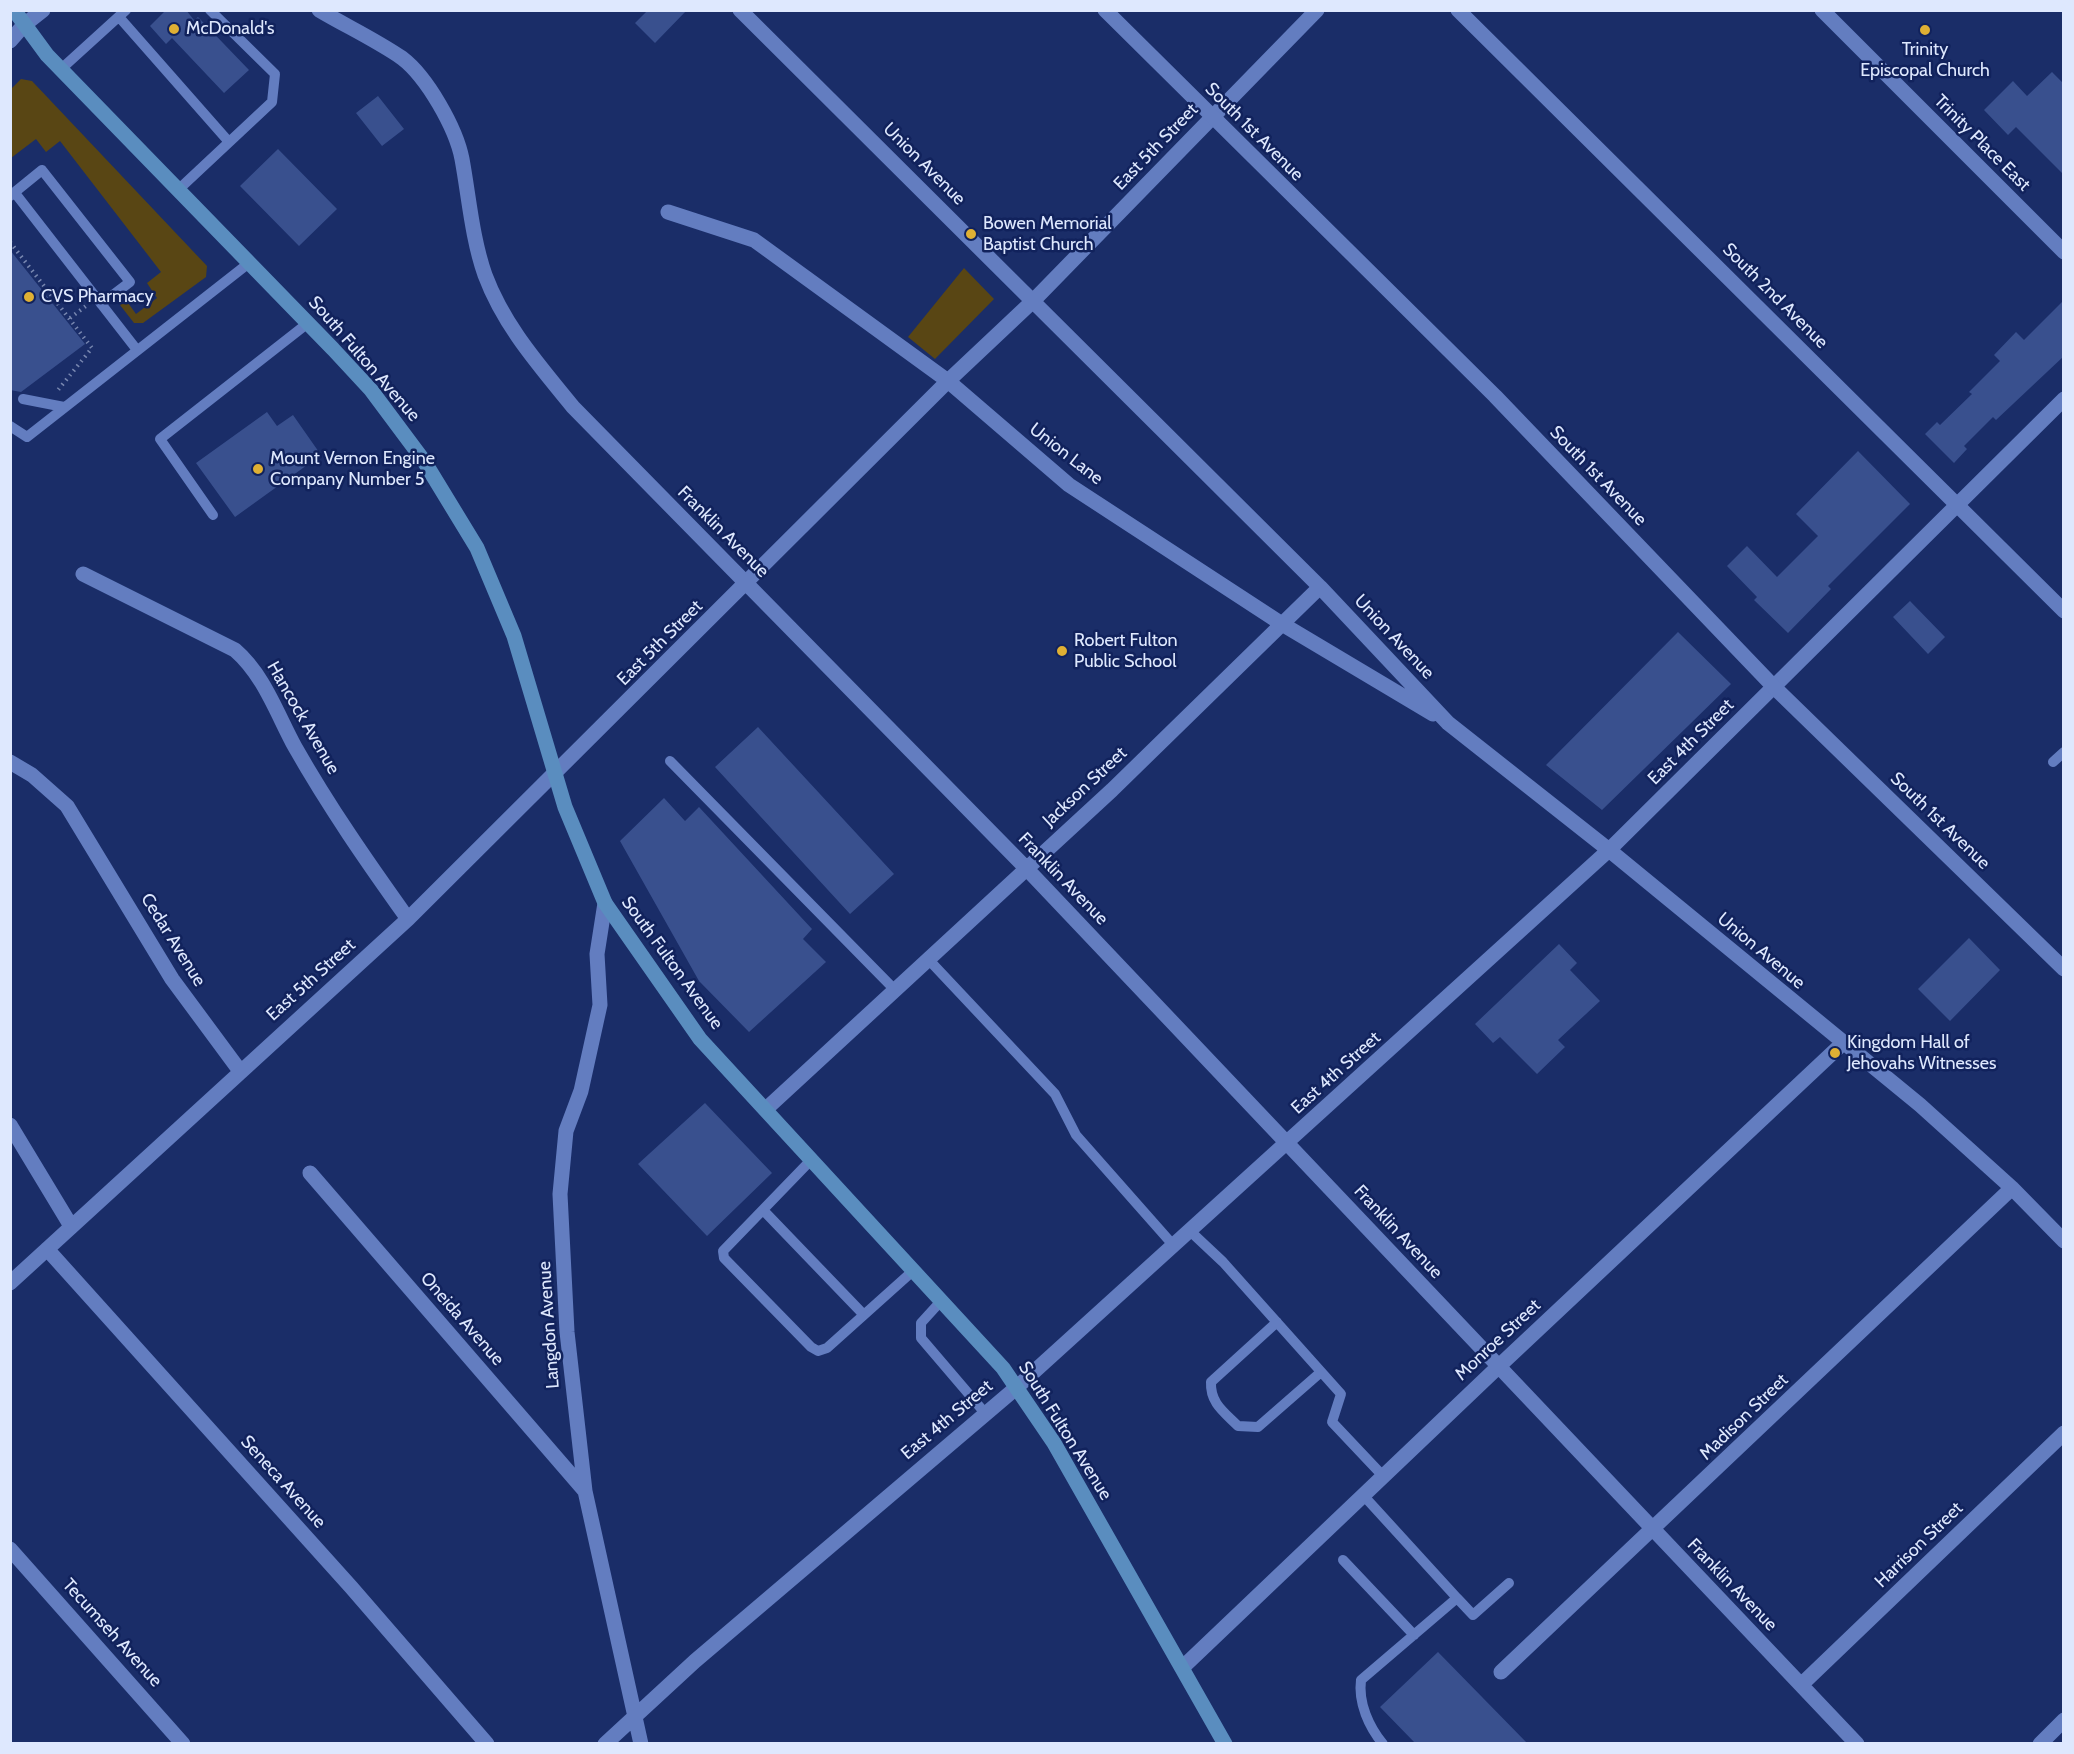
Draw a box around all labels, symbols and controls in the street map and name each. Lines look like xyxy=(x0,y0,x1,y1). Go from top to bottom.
place label: McDonald's xyxy=(186,18,274,40)
marker: McDonald's xyxy=(167,22,181,36)
marker: Trinity Episcopal Church xyxy=(1918,23,1932,37)
place label: Trinity Episcopal Church xyxy=(1860,39,1990,82)
street label: South 1st Avenue xyxy=(1200,78,1308,186)
street label: Trinity Place East xyxy=(1929,90,2035,196)
street label: East 5th Street xyxy=(1109,99,1203,195)
street label: Union Avenue xyxy=(878,118,970,210)
place label: Bowen Memorial Baptist Church xyxy=(983,213,1112,256)
marker: Bowen Memorial Baptist Church xyxy=(964,227,978,241)
street label: South 2nd Avenue xyxy=(1718,239,1832,353)
place label: CVS Pharmacy xyxy=(41,286,154,308)
marker: CVS Pharmacy xyxy=(22,290,36,304)
street label: South Fulton Avenue xyxy=(304,292,424,426)
street label: Union Lane xyxy=(1025,419,1107,489)
street label: South 1st Avenue xyxy=(1545,422,1651,530)
place label: Mount Vernon Engine Company Number 5 xyxy=(270,448,435,490)
marker: Mount Vernon Engine Company Number 5 xyxy=(251,462,265,476)
street label: Franklin Avenue xyxy=(673,482,773,582)
street label: Union Avenue xyxy=(1349,590,1439,684)
street label: East 5th Street xyxy=(613,596,707,690)
place label: Robert Fulton Public School xyxy=(1074,630,1178,672)
marker: Robert Fulton Public School xyxy=(1055,644,1069,658)
street label: Hancock Avenue xyxy=(262,658,344,778)
street label: East 4th Street xyxy=(1644,695,1738,789)
street label: Jackson Street xyxy=(1039,743,1131,831)
street label: South 1st Avenue xyxy=(1886,768,1994,874)
street label: Franklin Avenue xyxy=(1013,828,1113,930)
street label: Cedar Avenue xyxy=(136,890,210,990)
street label: South Fulton Avenue xyxy=(617,892,727,1034)
street label: Union Avenue xyxy=(1713,908,1809,994)
street label: East 5th Street xyxy=(262,934,360,1026)
street label: East 4th Street xyxy=(1287,1027,1385,1119)
place label: Kingdom Hall of Jehovahs Witnesses xyxy=(1847,1032,1996,1074)
marker: Kingdom Hall of Jehovahs Witnesses xyxy=(1828,1046,1842,1060)
street label: Franklin Avenue xyxy=(1349,1181,1447,1283)
street label: Langdon Avenue xyxy=(534,1261,564,1389)
street label: Oneida Avenue xyxy=(416,1268,508,1370)
street label: Monroe Street xyxy=(1451,1295,1545,1385)
street label: South Fulton Avenue xyxy=(1014,1358,1116,1504)
street label: Madison Street xyxy=(1695,1369,1793,1465)
street label: East 4th Street xyxy=(897,1376,997,1464)
street label: Seneca Avenue xyxy=(236,1431,330,1533)
street label: Harrison Street xyxy=(1870,1498,1968,1592)
street label: Franklin Avenue xyxy=(1682,1534,1782,1636)
street label: Tecumseh Avenue xyxy=(58,1574,166,1692)

